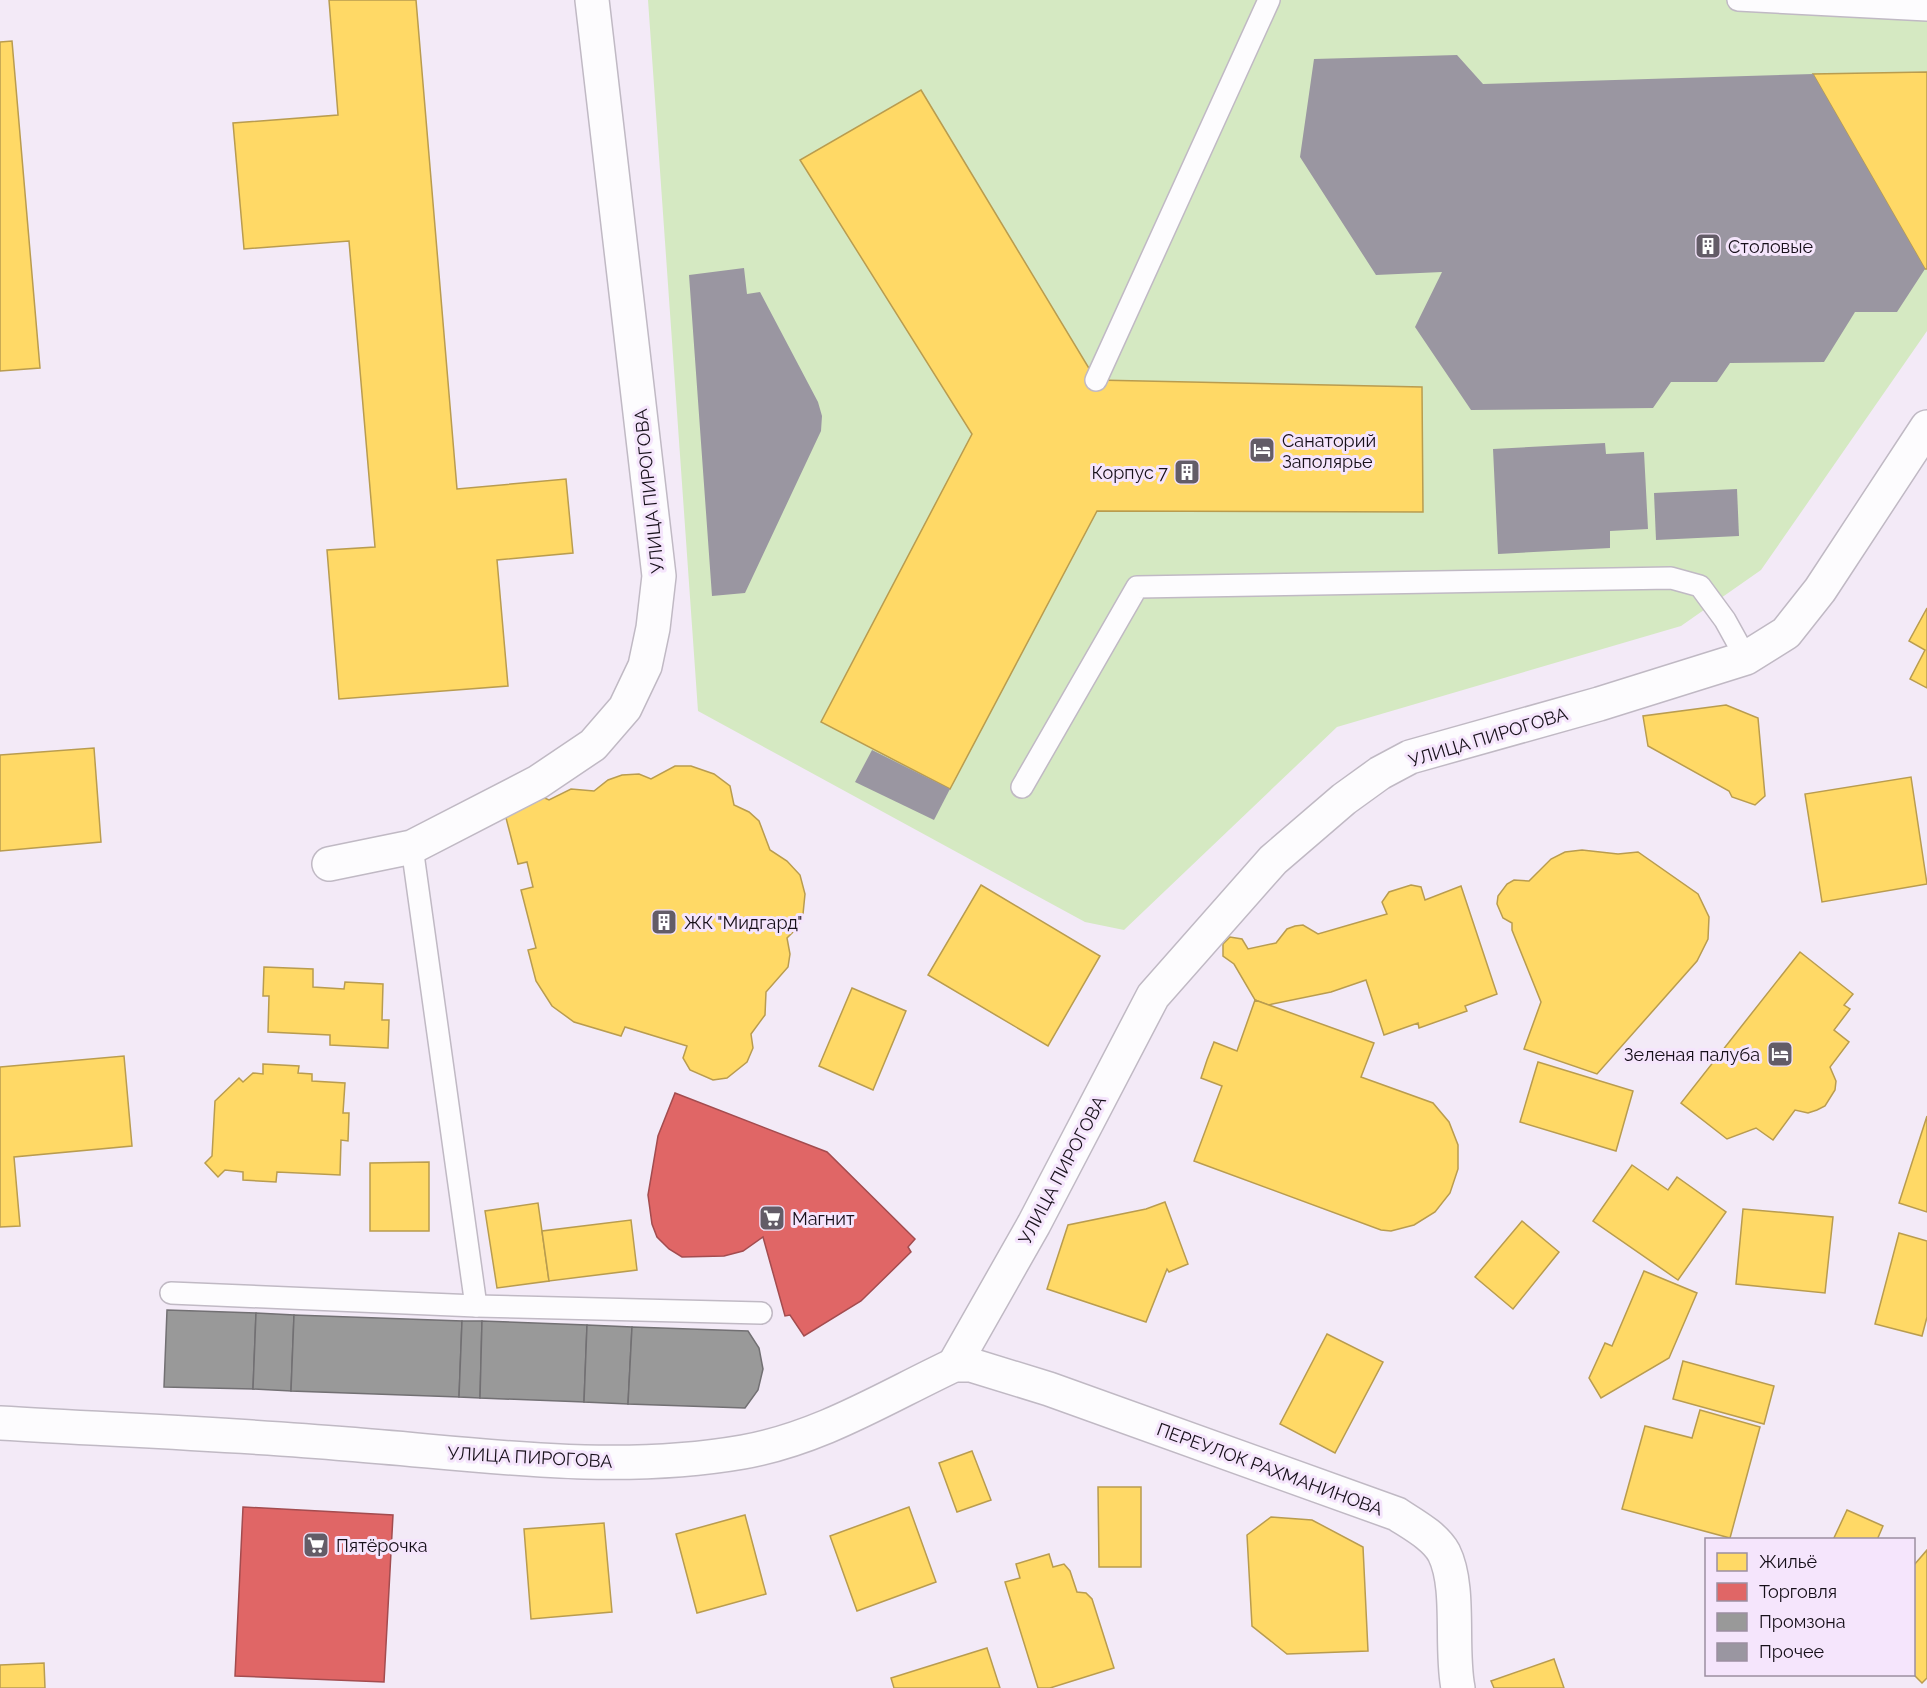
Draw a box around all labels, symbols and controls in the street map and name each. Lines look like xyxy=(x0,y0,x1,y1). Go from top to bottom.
building icon: Столовые xyxy=(1693,231,1723,261)
place label: Столовые xyxy=(1728,236,1813,257)
street label: УЛИЦА ПИРОГОВА xyxy=(630,408,668,574)
place label: Санаторий Заполярье xyxy=(1282,430,1376,472)
hotel icon: Санаторий Заполярье xyxy=(1247,435,1277,465)
building icon: Корпус 7 xyxy=(1172,457,1202,487)
place label: Корпус 7 xyxy=(1092,462,1168,483)
street label: УЛИЦА ПИРОГОВА xyxy=(1406,703,1570,771)
building icon: ЖК "Мидгард" xyxy=(649,907,679,937)
place label: ЖК "Мидгард" xyxy=(684,912,802,933)
hotel icon: Зеленая палуба xyxy=(1765,1039,1795,1069)
place label: Зеленая палуба xyxy=(1624,1044,1760,1065)
street label: УЛИЦА ПИРОГОВА xyxy=(1014,1092,1110,1248)
supermarket icon: Магнит xyxy=(757,1203,787,1233)
place label: Магнит xyxy=(792,1208,855,1229)
street label: ПЕРЕУЛОК РАХМАНИНОВА xyxy=(1154,1418,1386,1520)
street label: УЛИЦА ПИРОГОВА xyxy=(447,1442,613,1472)
supermarket icon: Пятёрочка xyxy=(301,1530,331,1560)
place label: Пятёрочка xyxy=(336,1535,428,1556)
legend xyxy=(1705,1538,1915,1676)
text: Жильё xyxy=(1759,1551,1817,1572)
text: Торговля xyxy=(1759,1581,1837,1602)
text: Промзона xyxy=(1759,1611,1846,1632)
text: Прочее xyxy=(1759,1641,1825,1662)

